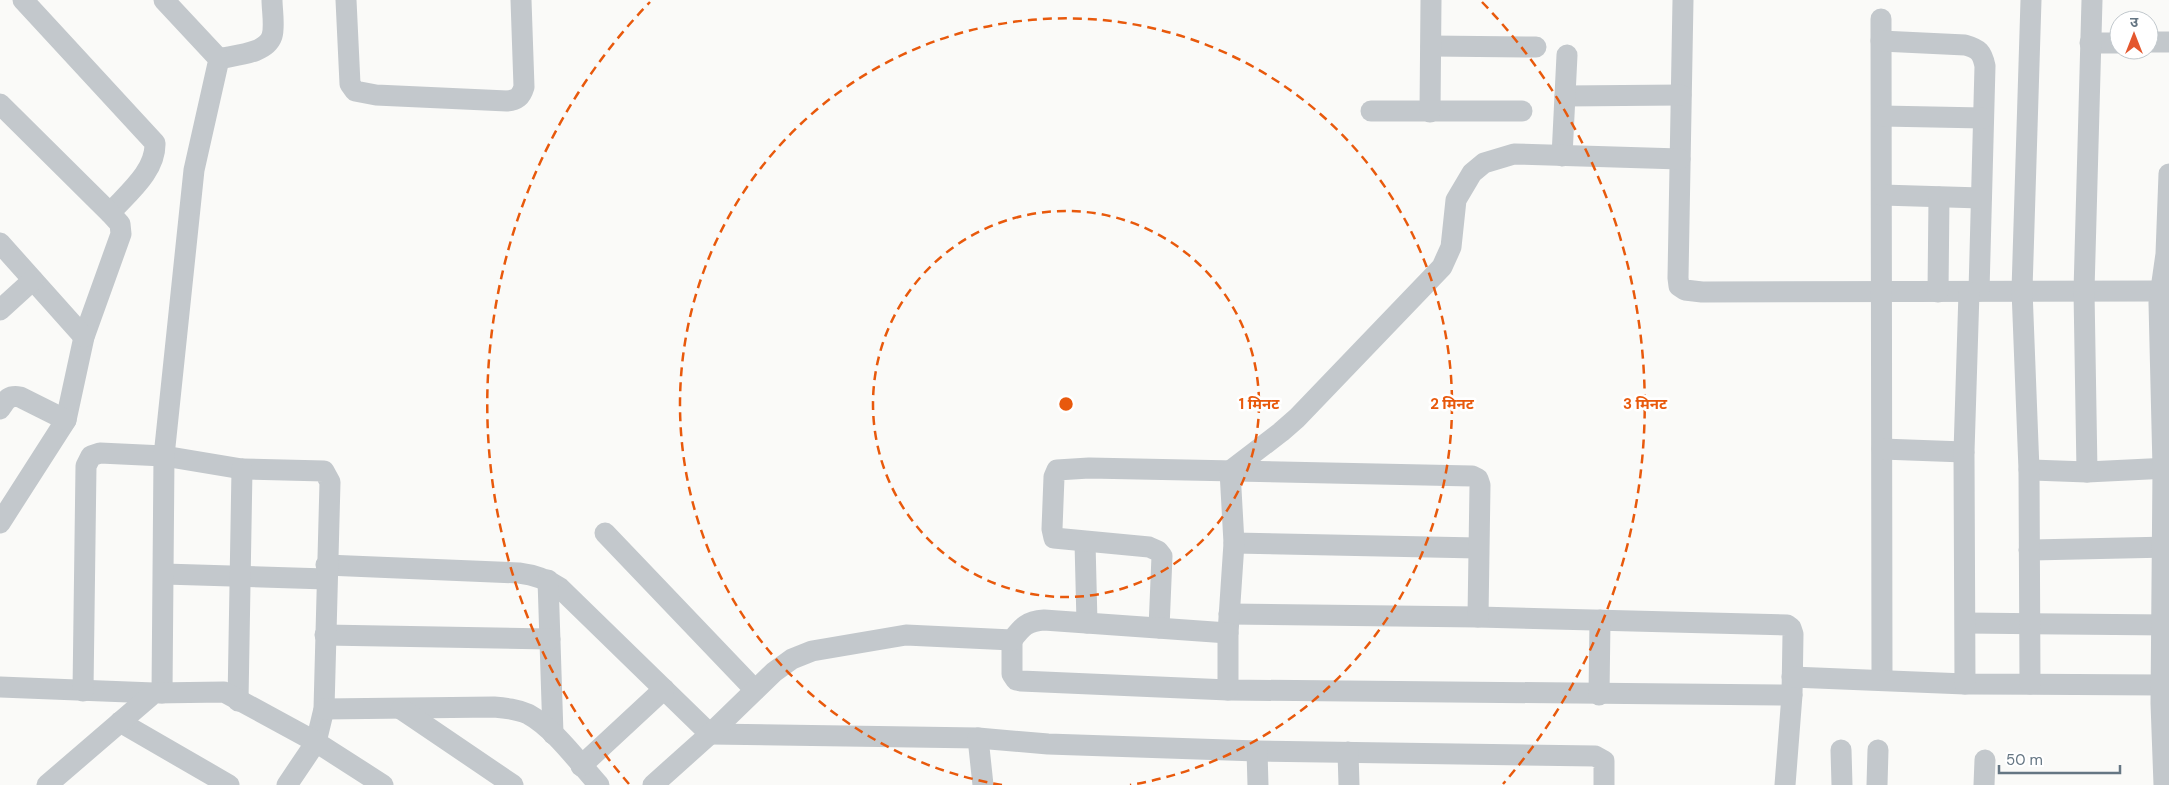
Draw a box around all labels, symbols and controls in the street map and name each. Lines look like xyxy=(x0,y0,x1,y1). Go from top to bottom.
north arrow xyxy=(2109,10,2159,60)
text: उ xyxy=(2130,13,2139,31)
text: 1 मिनट xyxy=(1239,394,1280,414)
text: 2 मिनट xyxy=(1430,394,1475,414)
text: 3 मिनट xyxy=(1623,394,1668,414)
centre of rings xyxy=(1057,395,1075,413)
scale bar xyxy=(1999,742,2120,774)
text: 50 m xyxy=(2006,750,2043,770)

